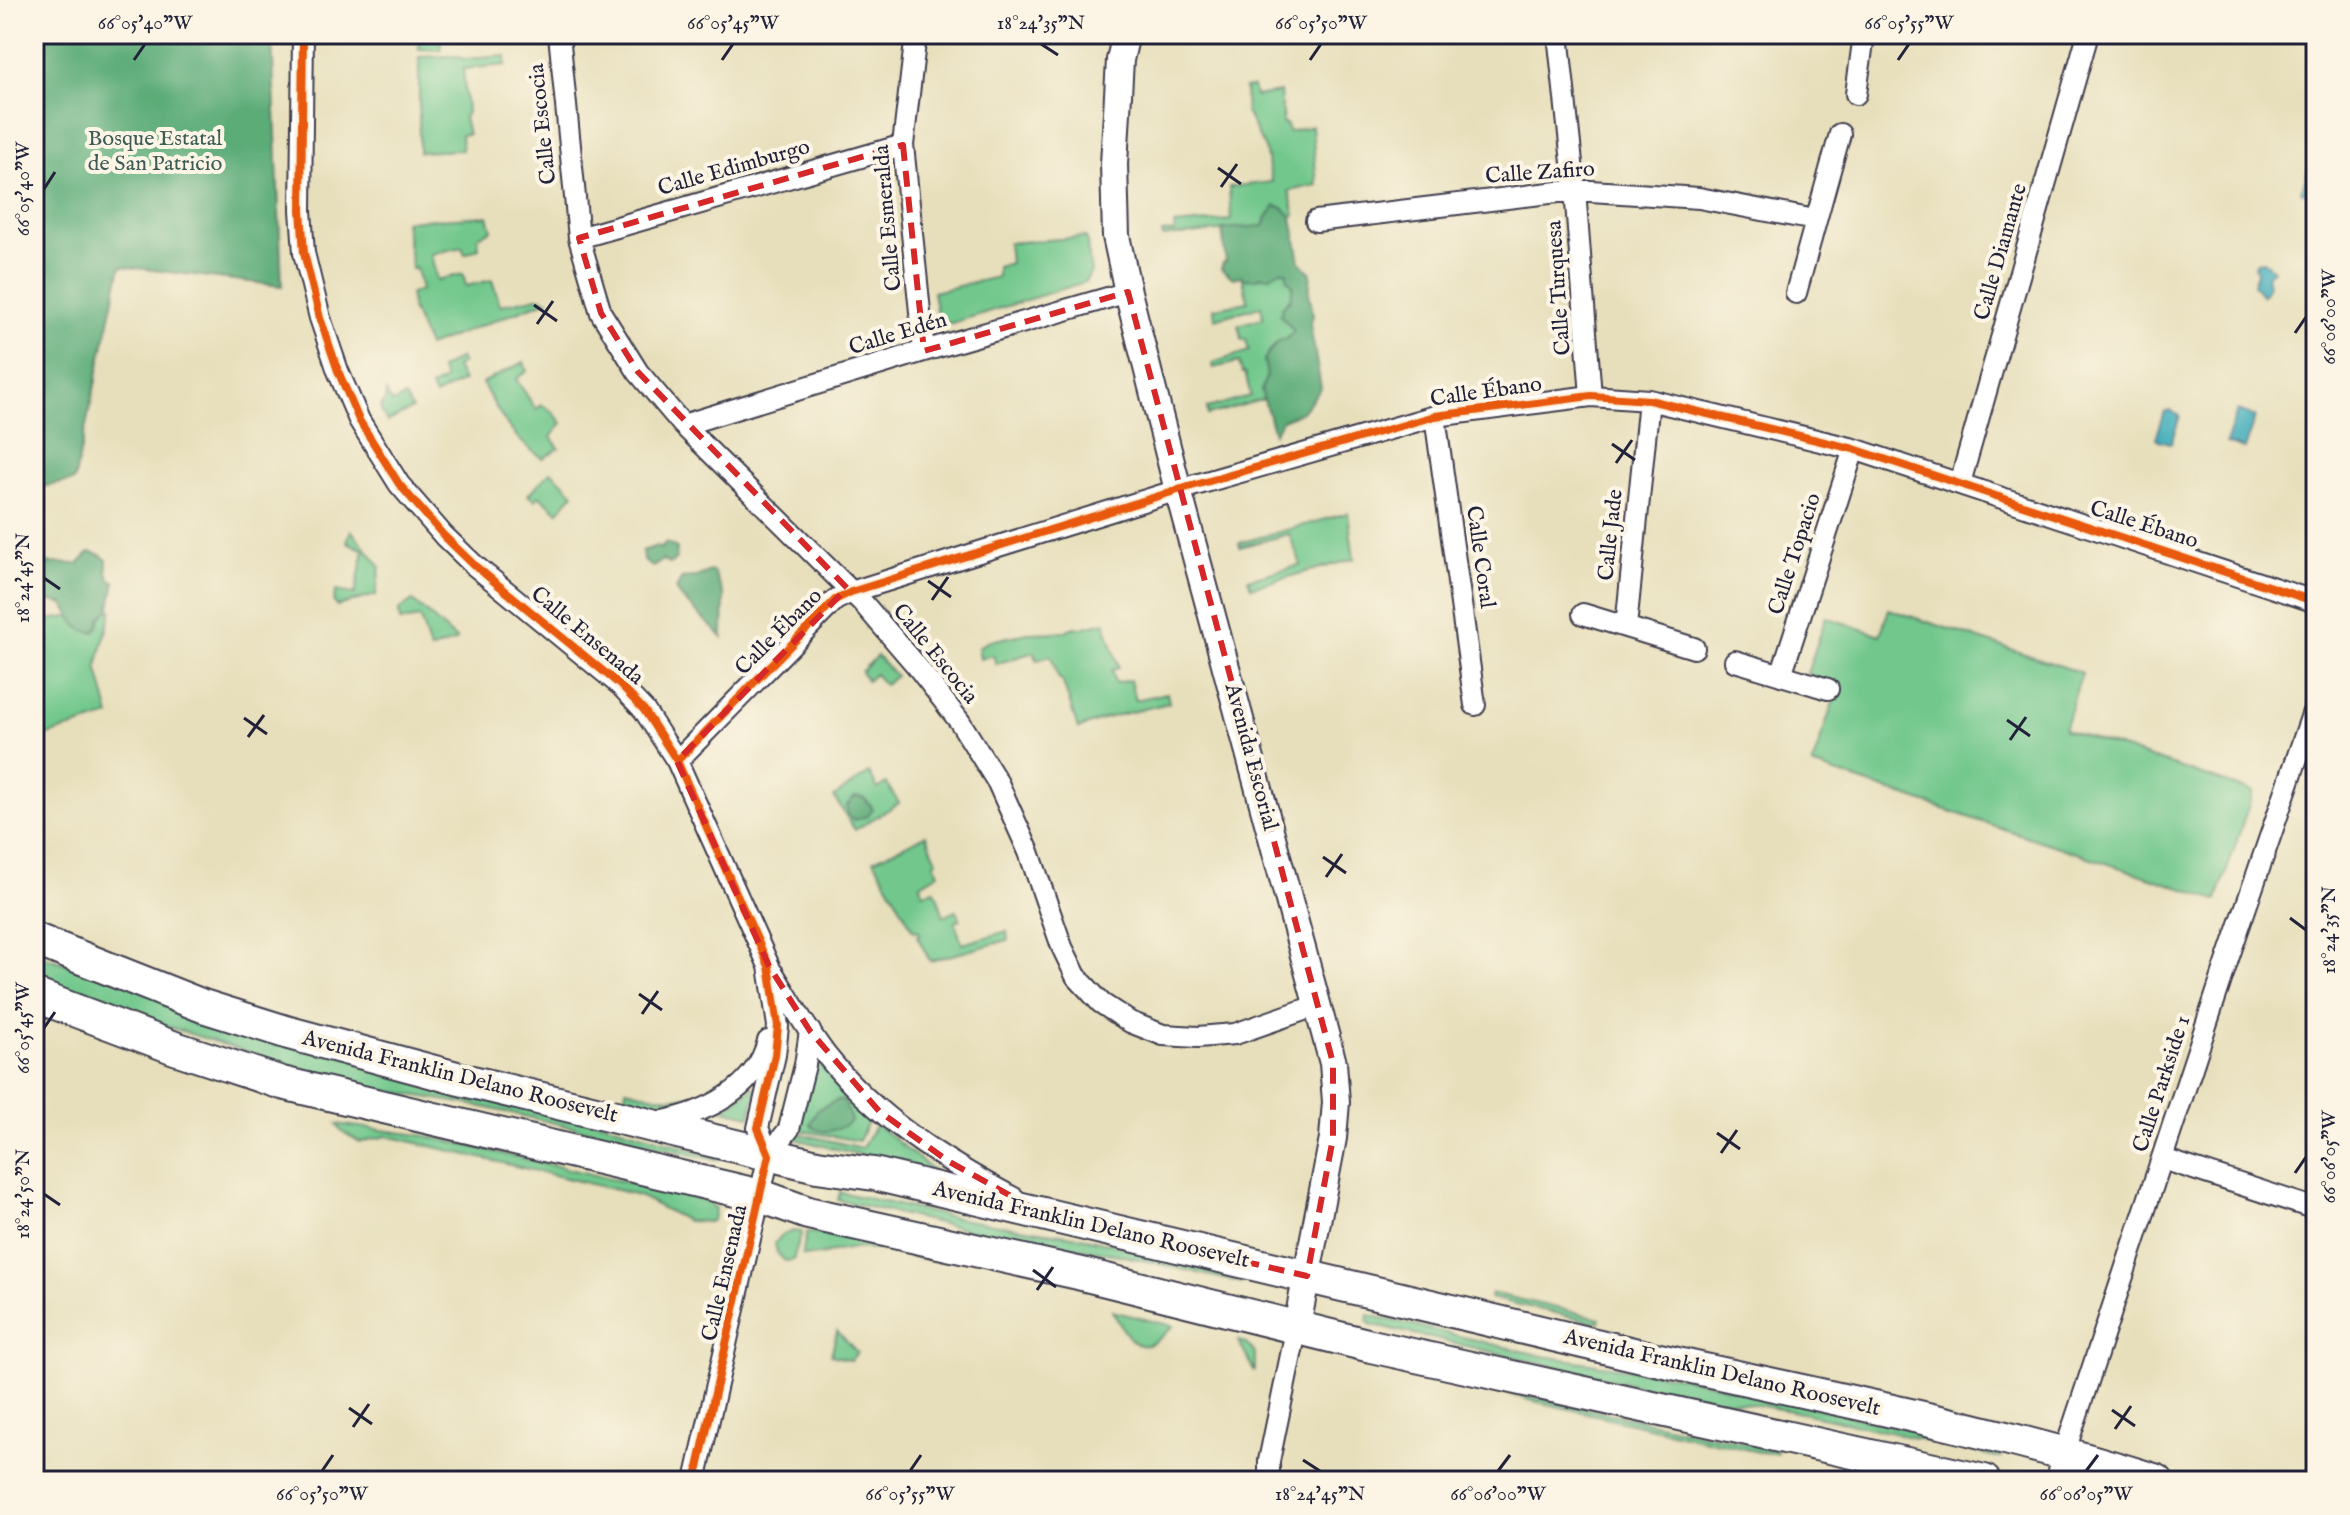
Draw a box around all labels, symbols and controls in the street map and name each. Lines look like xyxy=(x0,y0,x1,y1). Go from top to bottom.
text: 66°05'40"W xyxy=(98,11,193,36)
text: 66°05'45"W xyxy=(687,11,780,36)
text: 18°24'35"N xyxy=(997,11,1085,36)
text: 66°05'50"W xyxy=(1275,11,1368,36)
text: 66°05'55"W xyxy=(1864,11,1955,36)
street label: Calle Escocia xyxy=(523,62,563,186)
park label: Bosque Estatal de San Patricio xyxy=(88,125,222,178)
street label: Calle Edimburgo xyxy=(655,133,813,203)
text: 66°05'40"W xyxy=(11,141,36,236)
street label: Calle Esmeralda xyxy=(868,143,908,292)
street label: Calle Zafiro xyxy=(1484,155,1596,191)
street label: Calle Diamante xyxy=(1968,180,2034,324)
street label: Calle Turquesa xyxy=(1540,219,1578,356)
text: 66°06'00"W xyxy=(2317,268,2342,365)
street label: Calle Edén xyxy=(846,306,951,362)
street label: Calle Ébano xyxy=(1429,370,1544,414)
street label: Calle Jade xyxy=(1592,488,1630,582)
street label: Calle Topacio xyxy=(1762,489,1828,618)
street label: Calle Ébano xyxy=(2086,494,2202,556)
street label: Calle Coral xyxy=(1459,504,1501,610)
text: 18°24'45"N xyxy=(11,533,36,623)
street label: Calle Ensenada xyxy=(525,580,650,692)
street label: Calle Ébano xyxy=(729,582,829,682)
street label: Calle Escocia xyxy=(886,598,984,710)
street label: Avenida Escorial xyxy=(1218,679,1284,834)
text: 18°24'35"N xyxy=(2317,886,2342,974)
text: 66°05'45"W xyxy=(11,981,36,1074)
street label: Calle Parkside 1 xyxy=(2127,1012,2197,1156)
street label: Avenida Franklin Delano Roosevelt xyxy=(298,1024,621,1130)
text: 66°06'05"W xyxy=(2317,1110,2342,1204)
text: 18°24'50"N xyxy=(11,1149,36,1239)
street label: Avenida Franklin Delano Roosevelt xyxy=(929,1175,1252,1275)
street label: Calle Ensenada xyxy=(696,1201,754,1344)
street label: Avenida Franklin Delano Roosevelt xyxy=(1560,1323,1883,1423)
text: 66°05'50"W xyxy=(276,1482,369,1507)
text: 66°05'55"W xyxy=(865,1482,956,1507)
text: 18°24'45"N xyxy=(1275,1482,1365,1507)
text: 66°06'00"W xyxy=(1450,1482,1547,1507)
text: 66°06'05"W xyxy=(2039,1482,2133,1507)

